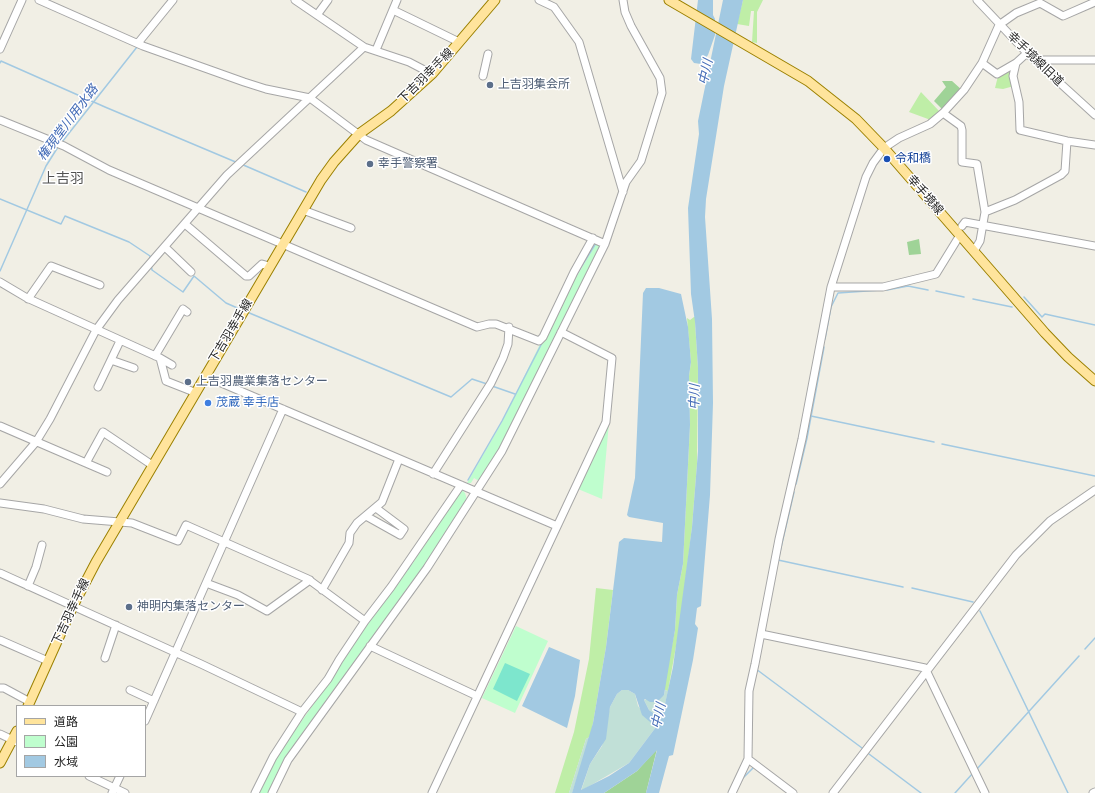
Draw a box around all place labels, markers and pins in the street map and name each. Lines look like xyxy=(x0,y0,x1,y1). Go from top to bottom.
place label: 上吉羽集会所 xyxy=(498,78,570,92)
marker: 上吉羽集会所 xyxy=(485,80,495,90)
place label: 令和橋 xyxy=(895,152,931,166)
marker: 令和橋 xyxy=(882,154,892,164)
place label: 幸手警察署 xyxy=(378,157,438,171)
marker: 幸手警察署 xyxy=(365,159,375,169)
place label: 上吉羽農業集落センター xyxy=(196,375,328,389)
marker: 上吉羽農業集落センター xyxy=(183,377,193,387)
place label: 茂蔵 幸手店 xyxy=(216,396,279,410)
marker: 茂蔵 幸手店 xyxy=(203,398,213,408)
place label: 神明内集落センター xyxy=(137,600,245,614)
marker: 神明内集落センター xyxy=(124,602,134,612)

